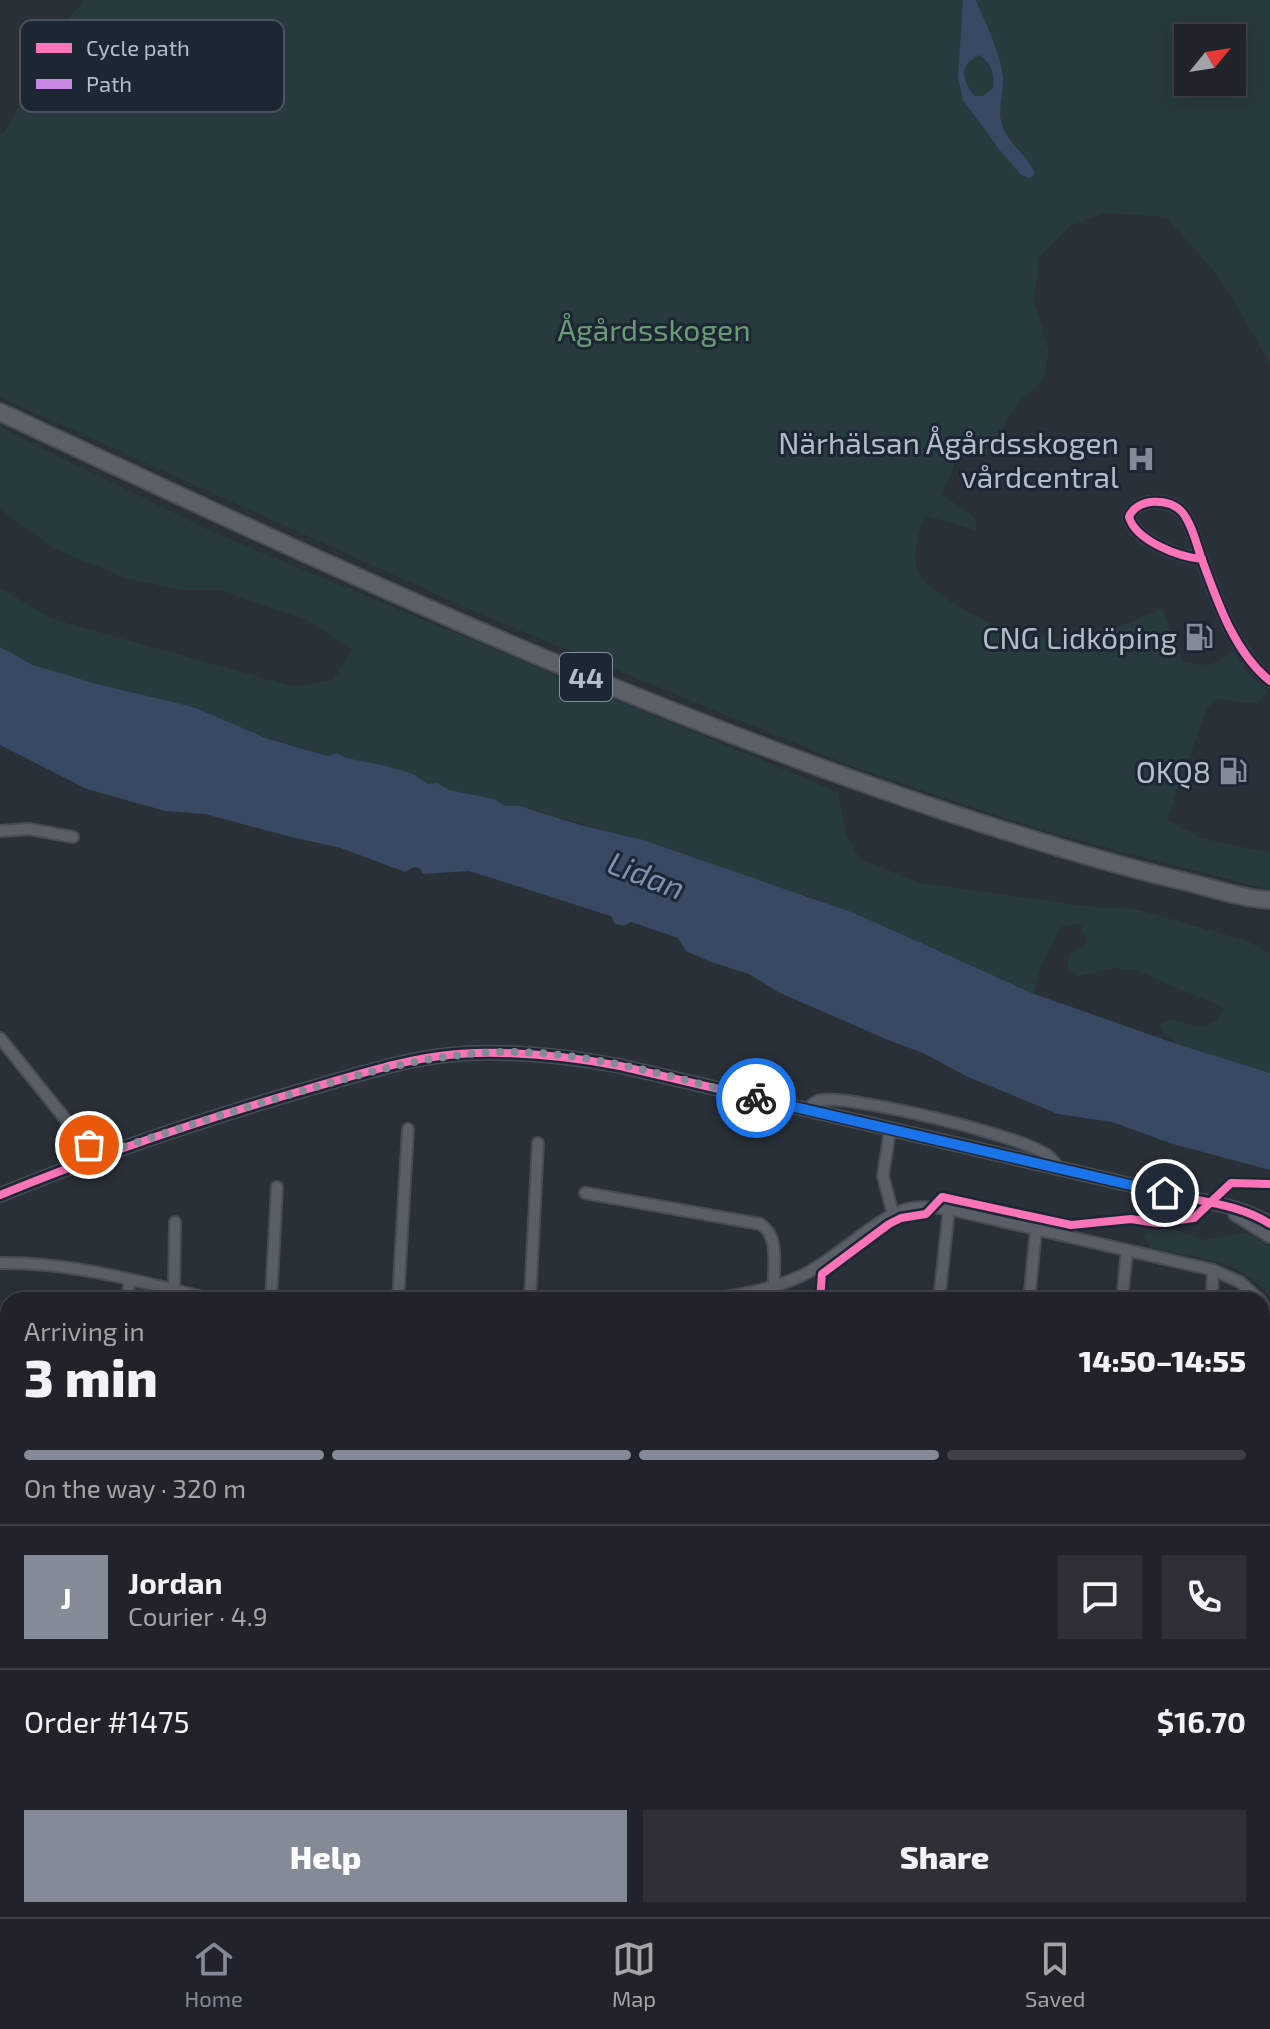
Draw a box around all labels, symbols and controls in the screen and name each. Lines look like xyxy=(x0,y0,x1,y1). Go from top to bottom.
legend xyxy=(20,20,284,112)
north arrow xyxy=(1174,24,1246,96)
map controls xyxy=(1174,24,1246,96)
text: Cycle path xyxy=(86,34,190,60)
text: Path xyxy=(86,70,132,96)
park label: Ågårdsskogen xyxy=(557,311,751,347)
place label: Närhälsan Ågårdsskogen vårdcentral xyxy=(778,424,1119,494)
hospital icon: Närhälsan Ågårdsskogen vårdcentral xyxy=(1126,444,1156,474)
place label: CNG Lidköping xyxy=(982,619,1177,655)
fuel station icon: CNG Lidköping xyxy=(1184,622,1214,652)
road number: 44 xyxy=(560,653,612,701)
place label: OKQ8 xyxy=(1136,753,1211,789)
fuel station icon: OKQ8 xyxy=(1218,756,1248,786)
water label: Lidan xyxy=(603,842,691,906)
courier xyxy=(716,1058,796,1138)
icon: bike xyxy=(734,1076,778,1120)
pin xyxy=(55,1111,123,1179)
icon: bag xyxy=(67,1123,111,1167)
pin xyxy=(1131,1159,1199,1227)
icon: home xyxy=(1143,1171,1187,1215)
text: Arriving in xyxy=(24,1315,145,1346)
text: 14:50–14:55 xyxy=(1079,1342,1246,1378)
text: 3 min xyxy=(24,1345,158,1407)
text: On the way · 320 m xyxy=(24,1472,246,1503)
button: chat xyxy=(1058,1555,1142,1639)
button: phone xyxy=(1162,1555,1246,1639)
text: Jordan xyxy=(128,1564,223,1600)
text: J xyxy=(60,1579,72,1615)
text: Courier · 4.9 xyxy=(128,1600,268,1631)
text: Order #1475 xyxy=(24,1703,190,1739)
text: $16.70 xyxy=(1157,1703,1246,1739)
button: Help xyxy=(24,1810,627,1902)
button: Share xyxy=(643,1810,1246,1902)
tab: Home xyxy=(185,1937,243,2011)
tab: Map xyxy=(612,1937,656,2011)
tab: Saved xyxy=(1025,1937,1085,2011)

